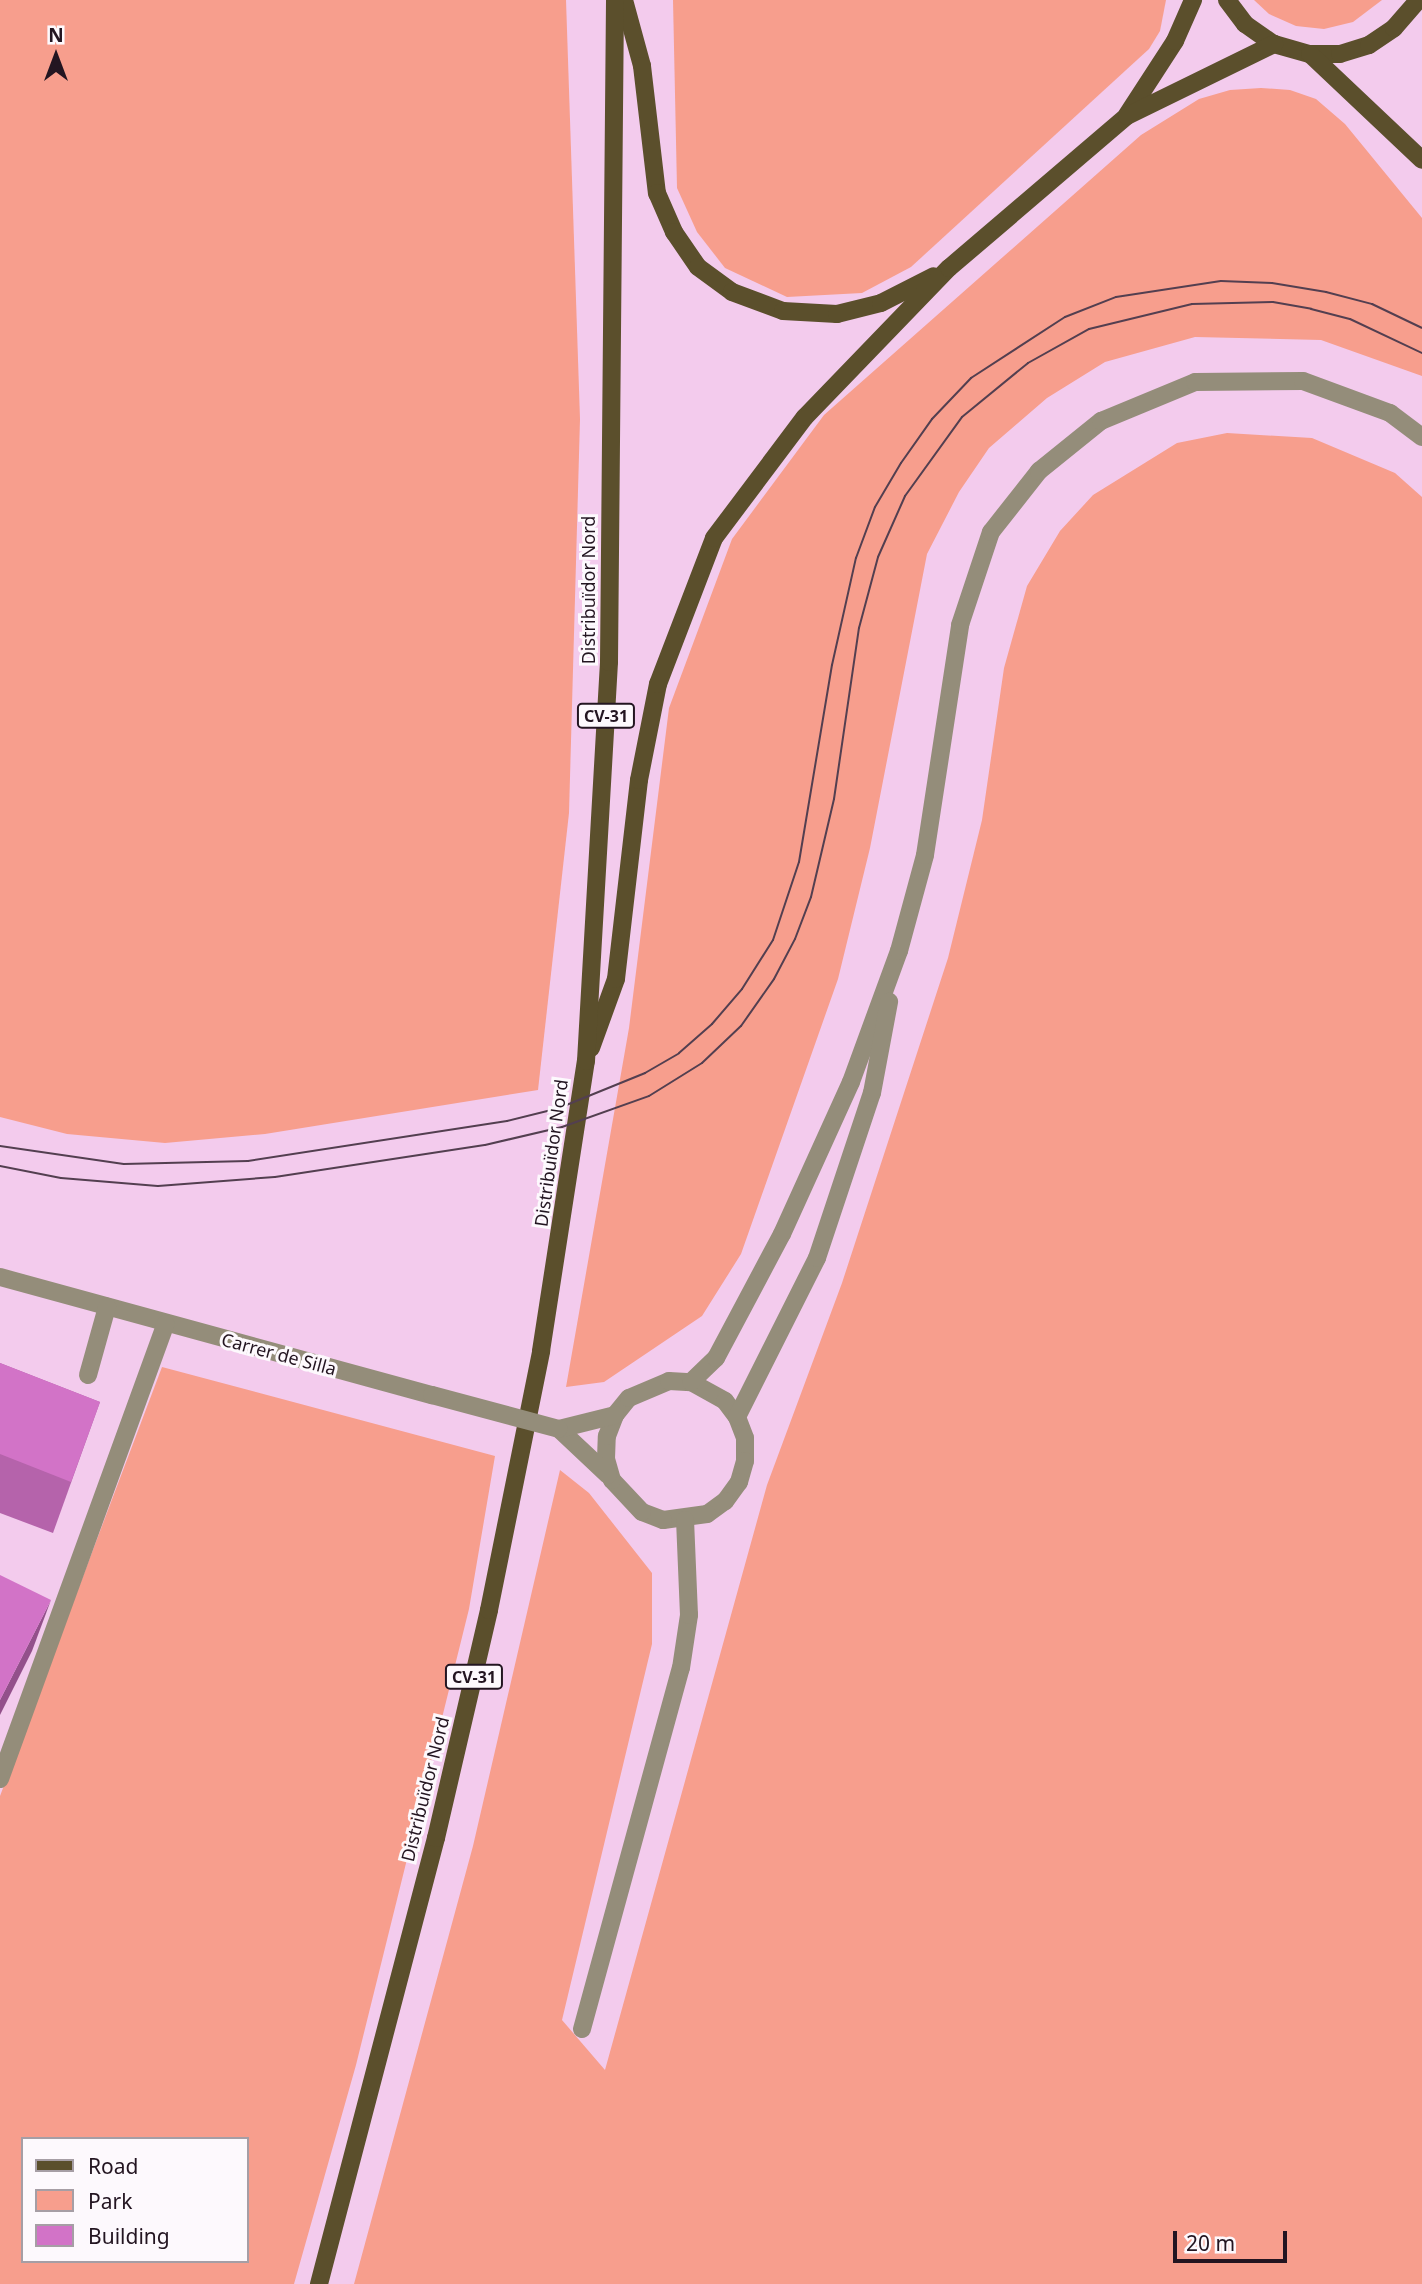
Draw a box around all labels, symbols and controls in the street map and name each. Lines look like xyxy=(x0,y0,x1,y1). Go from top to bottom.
north arrow xyxy=(21,21,91,91)
text: N xyxy=(48,22,64,48)
street label: Distribuïdor Nord xyxy=(577,516,599,664)
road number: CV-31 xyxy=(576,704,636,729)
street label: Distribuïdor Nord xyxy=(530,1078,572,1228)
street label: Carrer de Silla xyxy=(219,1328,339,1380)
road number: CV-31 xyxy=(444,1665,504,1690)
street label: Distribuïdor Nord xyxy=(397,1714,453,1864)
legend xyxy=(21,2137,248,2263)
text: Road xyxy=(88,2152,138,2180)
text: Park xyxy=(88,2187,132,2215)
scale bar xyxy=(1177,2218,1291,2262)
text: Building xyxy=(88,2222,170,2250)
text: 20 m xyxy=(1186,2229,1235,2257)

